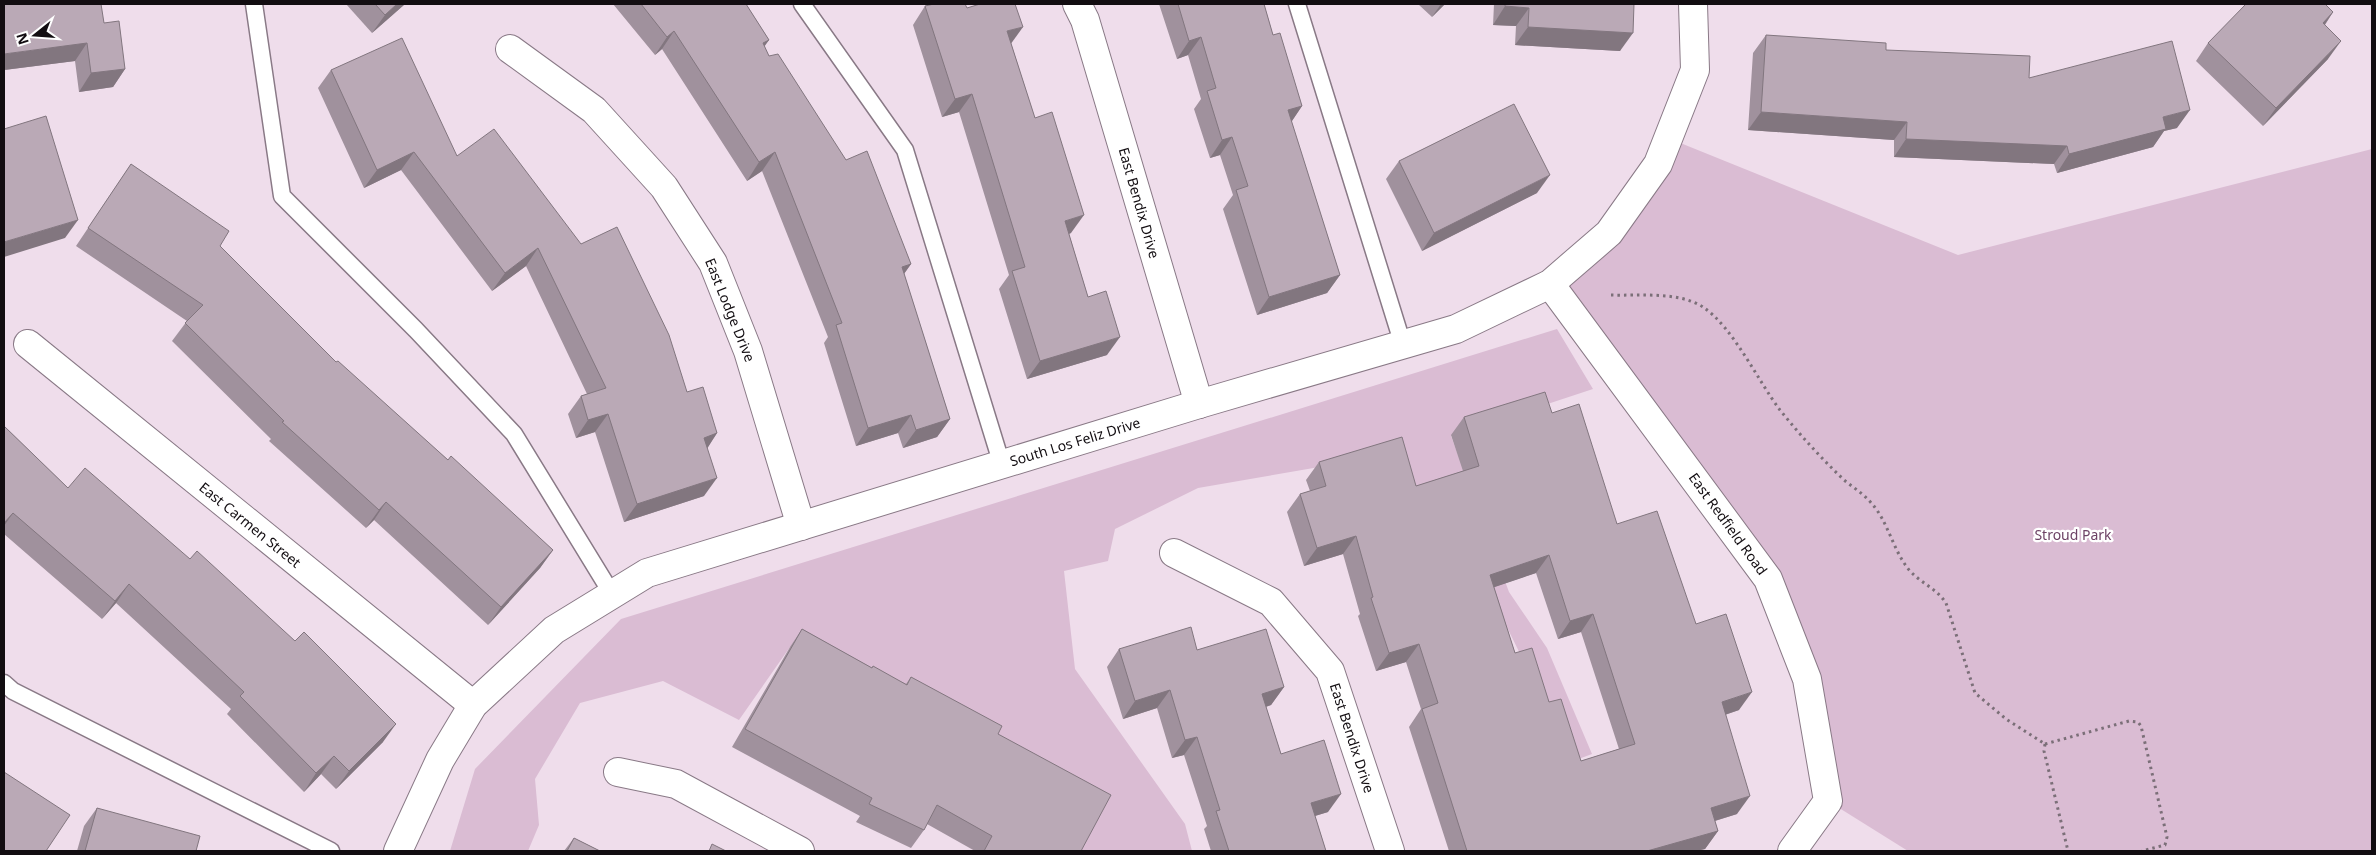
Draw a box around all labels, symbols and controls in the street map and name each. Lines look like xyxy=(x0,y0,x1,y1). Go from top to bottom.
north arrow xyxy=(10,10,60,60)
text: N xyxy=(11,31,33,47)
street label: East Bendix Drive xyxy=(1115,145,1164,261)
street label: East Lodge Drive xyxy=(701,255,760,365)
street label: South Los Feliz Drive xyxy=(1007,413,1143,470)
street label: East Redfield Road xyxy=(1685,469,1772,579)
street label: East Carmen Street xyxy=(195,478,305,572)
park label: Stroud Park xyxy=(2034,525,2112,544)
street label: East Bendix Drive xyxy=(1326,680,1379,795)

